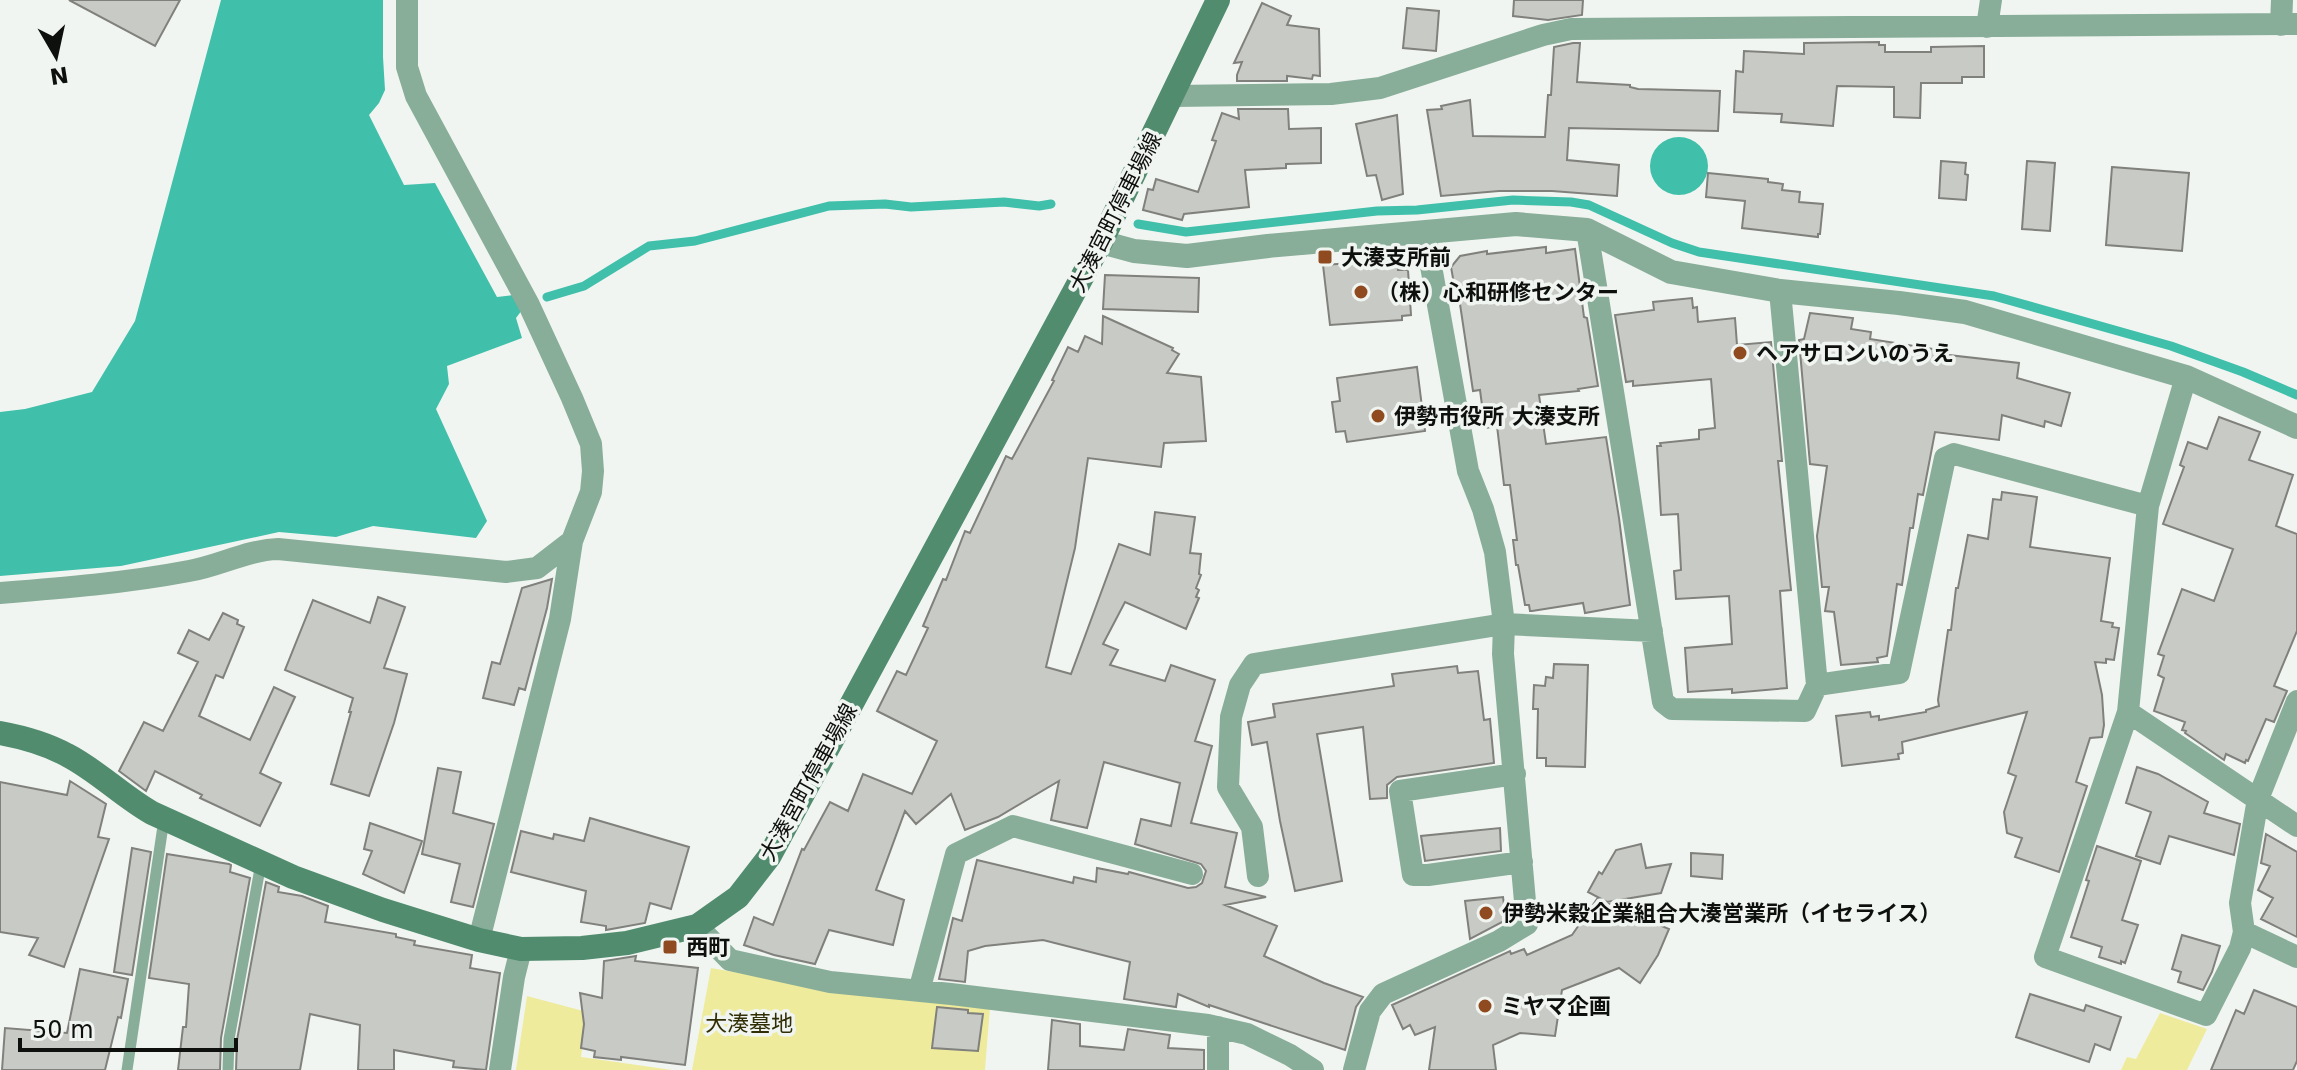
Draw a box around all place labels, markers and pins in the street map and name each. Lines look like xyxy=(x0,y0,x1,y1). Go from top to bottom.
place label: 大湊支所前 xyxy=(1341,245,1451,270)
marker: 大湊支所前 xyxy=(1316,248,1334,266)
place label: （株）心和研修センター xyxy=(1377,280,1619,305)
marker: （株）心和研修センター xyxy=(1352,283,1370,301)
place label: ヘアサロンいのうえ xyxy=(1756,341,1954,366)
marker: ヘアサロンいのうえ xyxy=(1731,344,1749,362)
place label: 伊勢市役所 大湊支所 xyxy=(1394,404,1600,429)
marker: 伊勢市役所 大湊支所 xyxy=(1369,407,1387,425)
place label: 伊勢米穀企業組合大湊営業所（イセライス） xyxy=(1502,901,1941,926)
marker: 伊勢米穀企業組合大湊営業所（イセライス） xyxy=(1477,904,1495,922)
place label: 西町 xyxy=(686,935,730,960)
marker: 西町 xyxy=(661,938,679,956)
place label: ミヤマ企画 xyxy=(1501,994,1611,1019)
marker: ミヤマ企画 xyxy=(1476,997,1494,1015)

